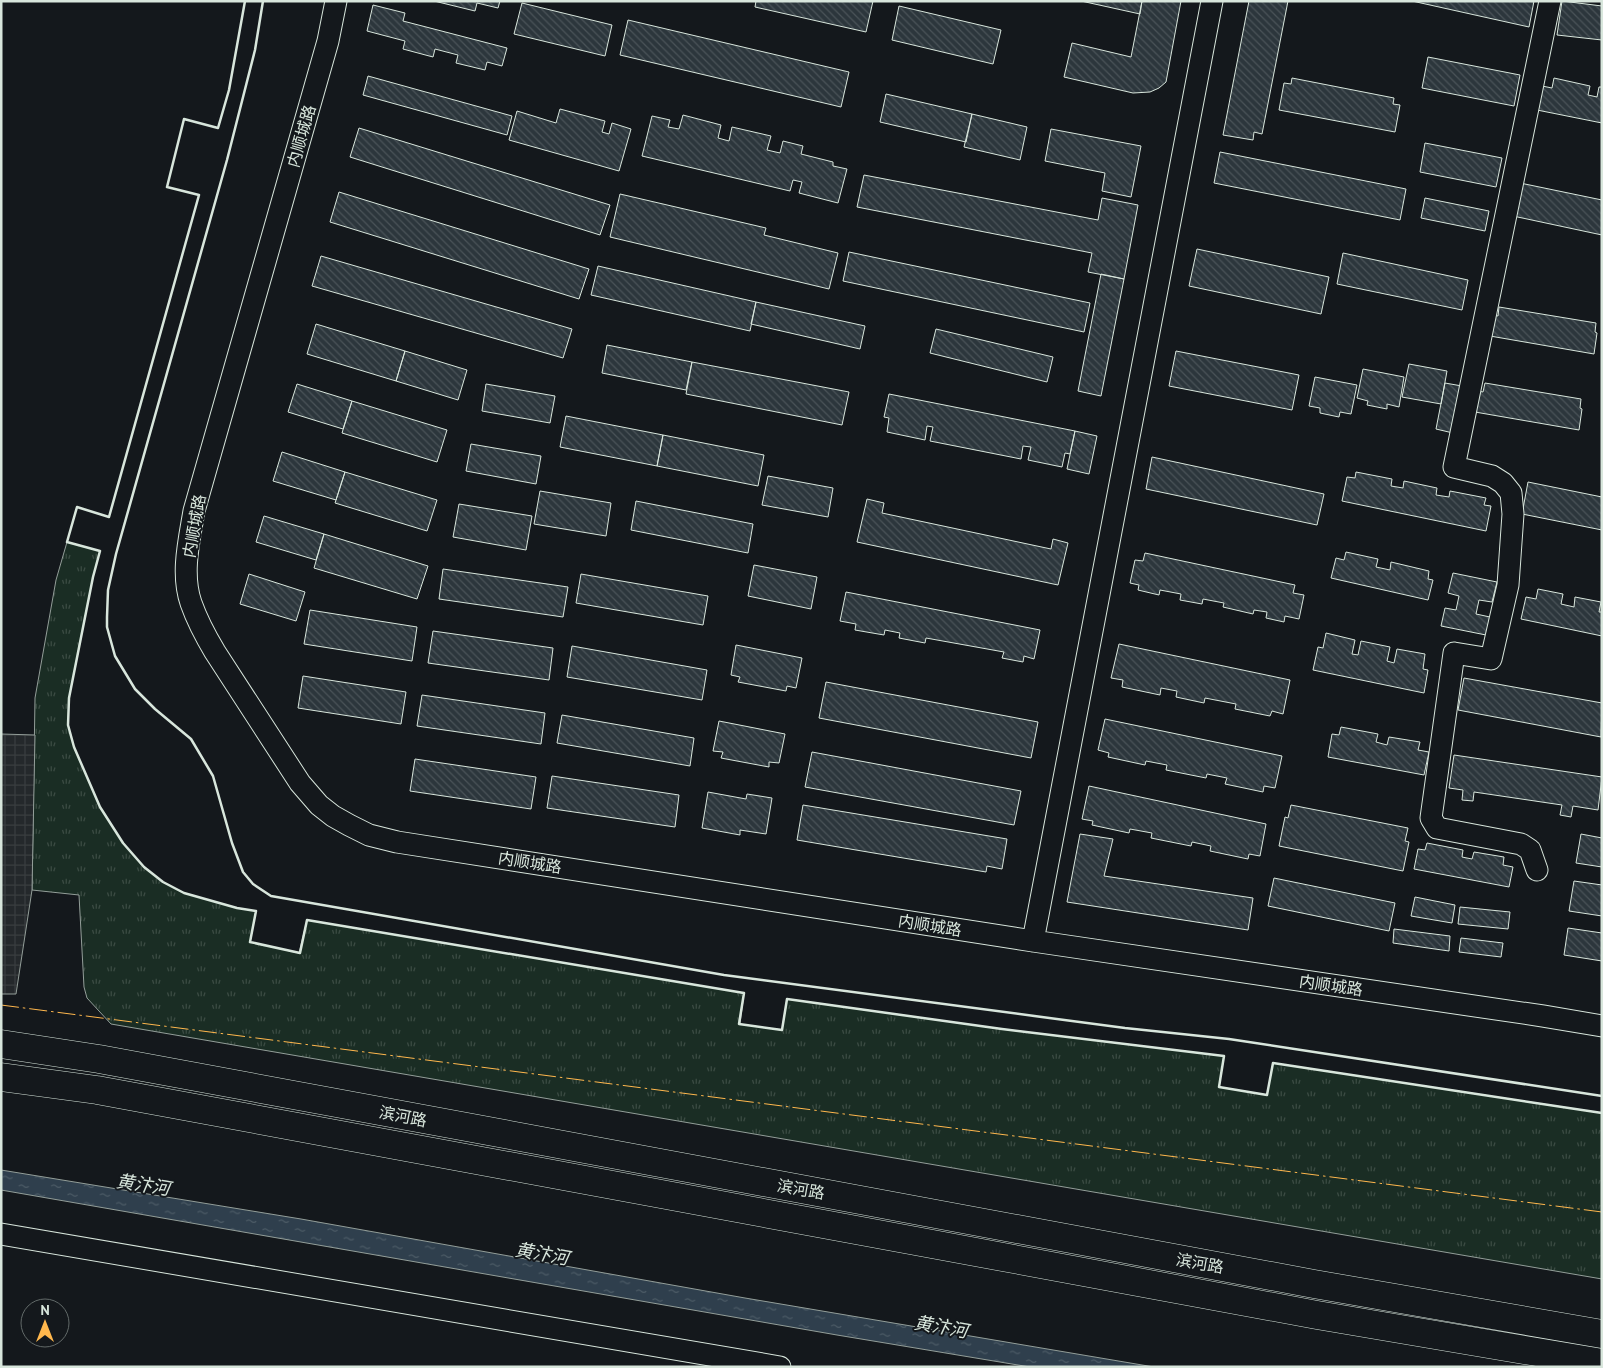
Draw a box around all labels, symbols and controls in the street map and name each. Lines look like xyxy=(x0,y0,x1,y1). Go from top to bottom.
street label: 内顺城路 xyxy=(283,102,319,170)
street label: 内顺城路 xyxy=(179,493,209,559)
street label: 内顺城路 xyxy=(497,847,563,877)
street label: 内顺城路 xyxy=(897,910,963,940)
street label: 内顺城路 xyxy=(1298,971,1364,999)
street label: 滨河路 xyxy=(378,1102,428,1130)
water label: 黄汴河 xyxy=(115,1169,175,1201)
street label: 滨河路 xyxy=(776,1175,826,1203)
water label: 黄汴河 xyxy=(514,1237,574,1270)
street label: 滨河路 xyxy=(1175,1249,1225,1277)
north arrow xyxy=(20,1298,70,1348)
text: N xyxy=(40,1301,50,1319)
water label: 黄汴河 xyxy=(913,1310,973,1343)

